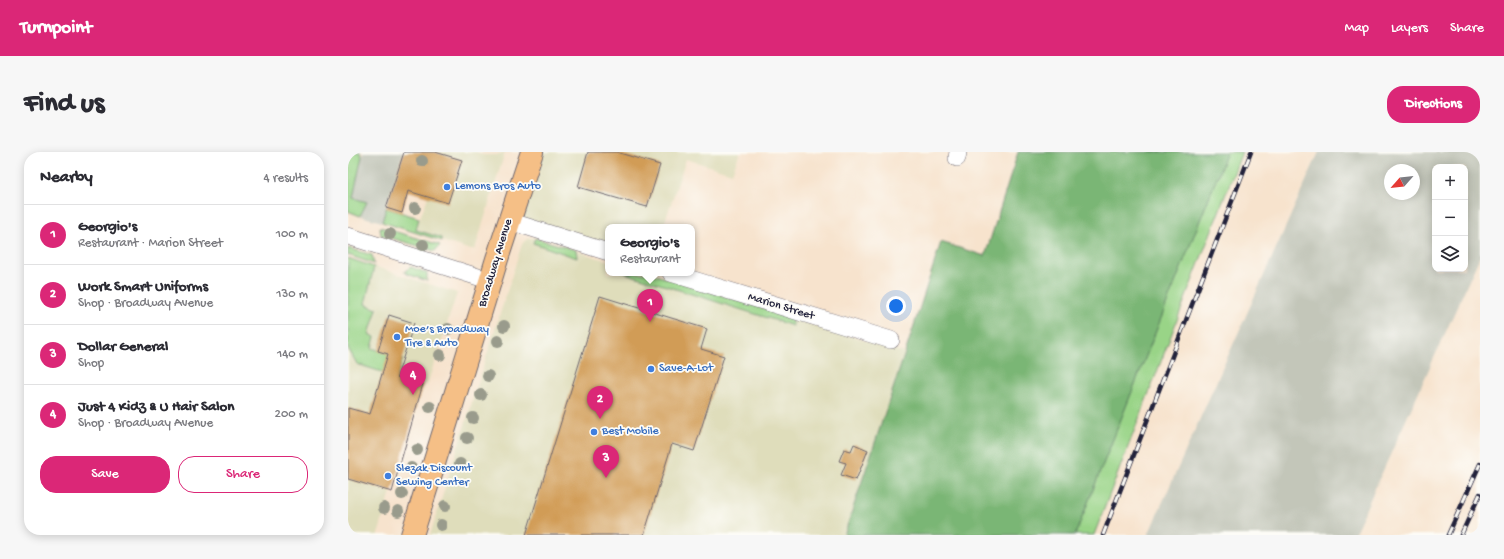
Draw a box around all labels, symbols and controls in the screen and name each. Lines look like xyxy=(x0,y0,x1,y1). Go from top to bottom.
text: Turnpoint xyxy=(20,17,92,40)
text: Map xyxy=(1345,20,1369,37)
text: Layers xyxy=(1391,20,1428,37)
text: Share xyxy=(1450,20,1484,37)
button: Directions xyxy=(1387,86,1480,123)
text: Find us xyxy=(24,88,104,121)
north arrow xyxy=(1384,164,1420,200)
map controls xyxy=(1432,164,1468,272)
button: + xyxy=(1432,164,1468,200)
text: Nearby xyxy=(40,168,93,188)
text: 4 results xyxy=(264,171,308,186)
place label: Lemons Bros Auto xyxy=(455,180,541,194)
marker: Lemons Bros Auto xyxy=(442,182,452,192)
button: − xyxy=(1432,200,1468,236)
street label: Broadway Avenue xyxy=(476,217,516,310)
text: Georgio's xyxy=(78,218,137,236)
popup xyxy=(605,224,695,276)
text: 1 xyxy=(50,227,56,242)
text: 100 m xyxy=(276,227,308,242)
text: Georgio's xyxy=(620,234,679,252)
text: Restaurant · Marion Street xyxy=(78,236,223,251)
button: layers xyxy=(1432,236,1468,272)
text: Restaurant xyxy=(620,252,680,267)
text: Work Smart Uniforms xyxy=(78,278,208,296)
text: 2 xyxy=(50,287,56,302)
text: 130 m xyxy=(276,287,308,302)
pin: 1 xyxy=(637,289,663,322)
street label: Marion Street xyxy=(746,290,817,324)
text: Shop · Broadway Avenue xyxy=(78,296,213,311)
your location xyxy=(886,296,906,316)
place label: Moe’s Broadway Tire & Auto xyxy=(404,323,489,351)
marker: Moe’s Broadway Tire & Auto xyxy=(392,332,402,342)
text: Dollar General xyxy=(78,338,168,356)
text: 3 xyxy=(50,347,56,362)
text: 140 m xyxy=(277,347,308,362)
text: Shop xyxy=(78,356,104,371)
pin: 4 xyxy=(400,362,426,395)
place label: Save-A-Lot xyxy=(659,362,714,376)
marker: Save-A-Lot xyxy=(646,364,656,374)
pin: 2 xyxy=(587,386,613,419)
text: Just 4 Kidz & U Hair Salon xyxy=(78,398,234,416)
text: 4 xyxy=(50,407,56,422)
text: 200 m xyxy=(275,407,308,422)
text: Shop · Broadway Avenue xyxy=(78,416,213,431)
place label: Best Mobile xyxy=(601,425,660,439)
marker: Best Mobile xyxy=(589,427,599,437)
pin: 3 xyxy=(593,445,619,478)
button: Save xyxy=(40,456,170,493)
button: Share xyxy=(178,456,308,493)
place label: Slezak Discount Sewing Center xyxy=(396,462,473,490)
marker: Slezak Discount Sewing Center xyxy=(383,471,393,481)

